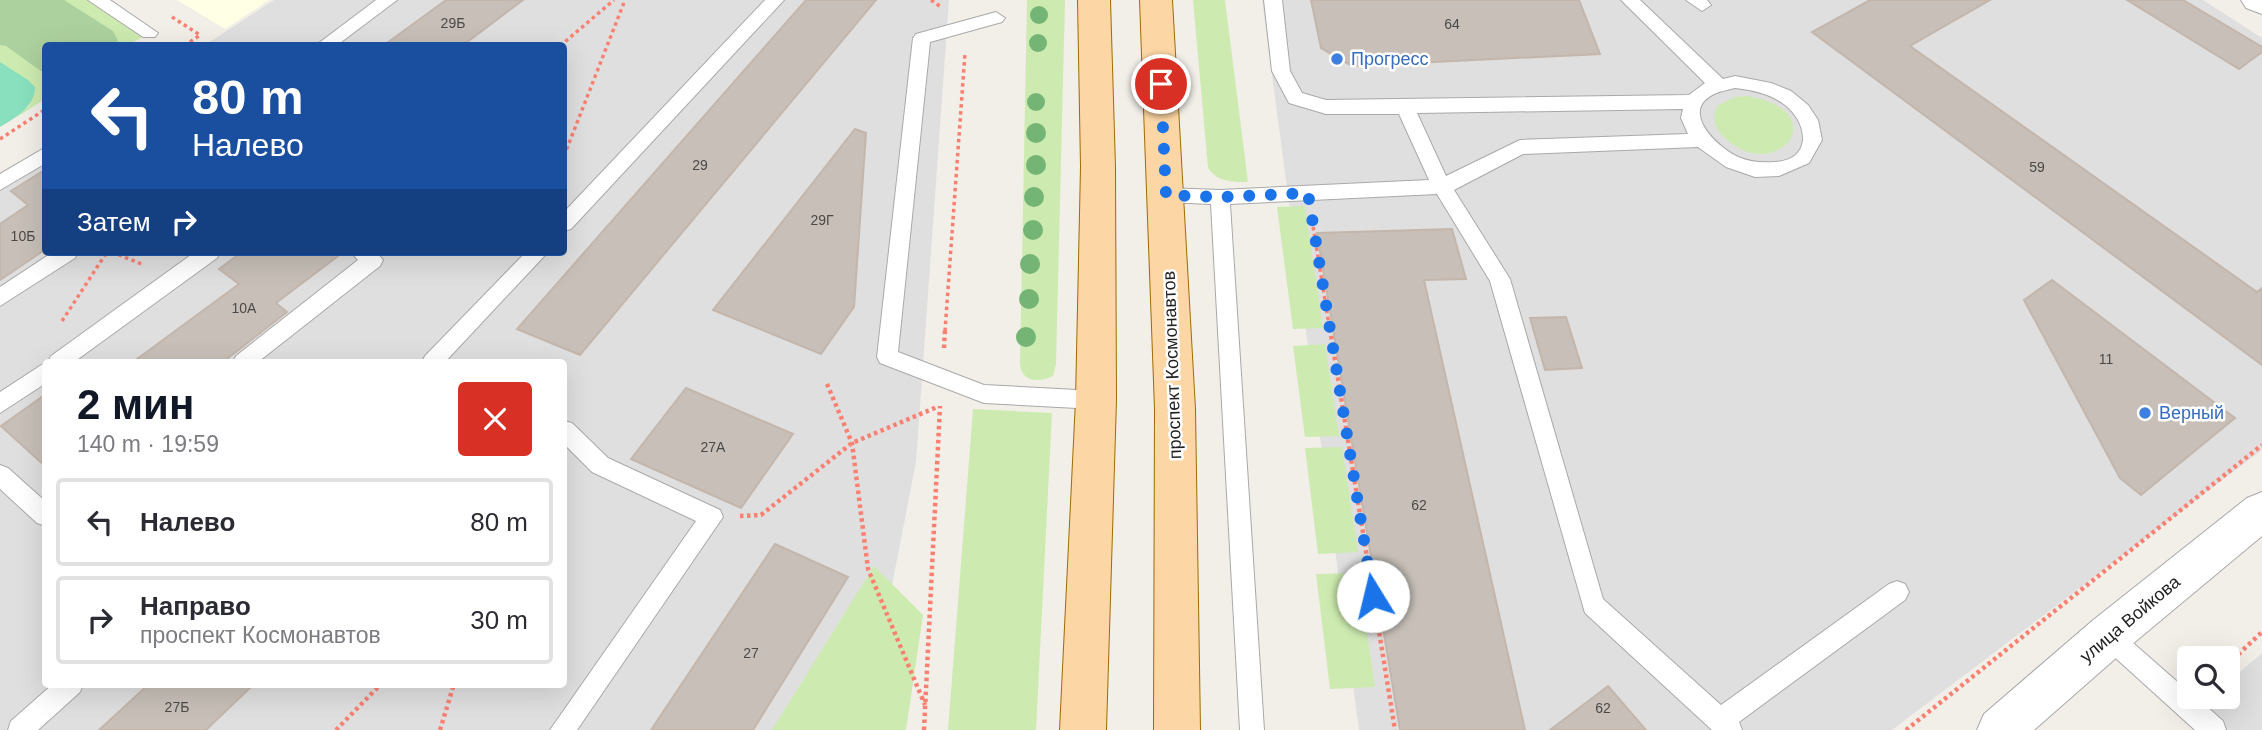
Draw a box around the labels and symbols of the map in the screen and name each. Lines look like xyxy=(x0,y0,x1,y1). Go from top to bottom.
house number: 29Б xyxy=(441,15,465,31)
house number: 64 xyxy=(1444,16,1460,32)
place label: Прогресс xyxy=(1351,49,1429,69)
marker: Прогресс xyxy=(1329,51,1345,67)
pin xyxy=(1131,54,1191,114)
house number: 29 xyxy=(692,157,708,173)
house number: 59 xyxy=(2029,159,2045,175)
house number: 29Г xyxy=(810,212,834,228)
house number: 10Б xyxy=(11,228,35,244)
street label: проспект Космонавтов xyxy=(1159,270,1185,460)
house number: 10А xyxy=(232,300,257,316)
house number: 11 xyxy=(2099,351,2113,367)
place label: Верный xyxy=(2159,403,2224,423)
marker: Верный xyxy=(2137,405,2153,421)
house number: 27А xyxy=(701,439,726,455)
house number: 62 xyxy=(1411,497,1427,513)
position arrow xyxy=(1336,559,1410,633)
street label: улица Войкова xyxy=(2076,571,2185,667)
house number: 27 xyxy=(743,645,759,661)
house number: 27Б xyxy=(165,699,189,715)
house number: 62 xyxy=(1595,700,1611,716)

